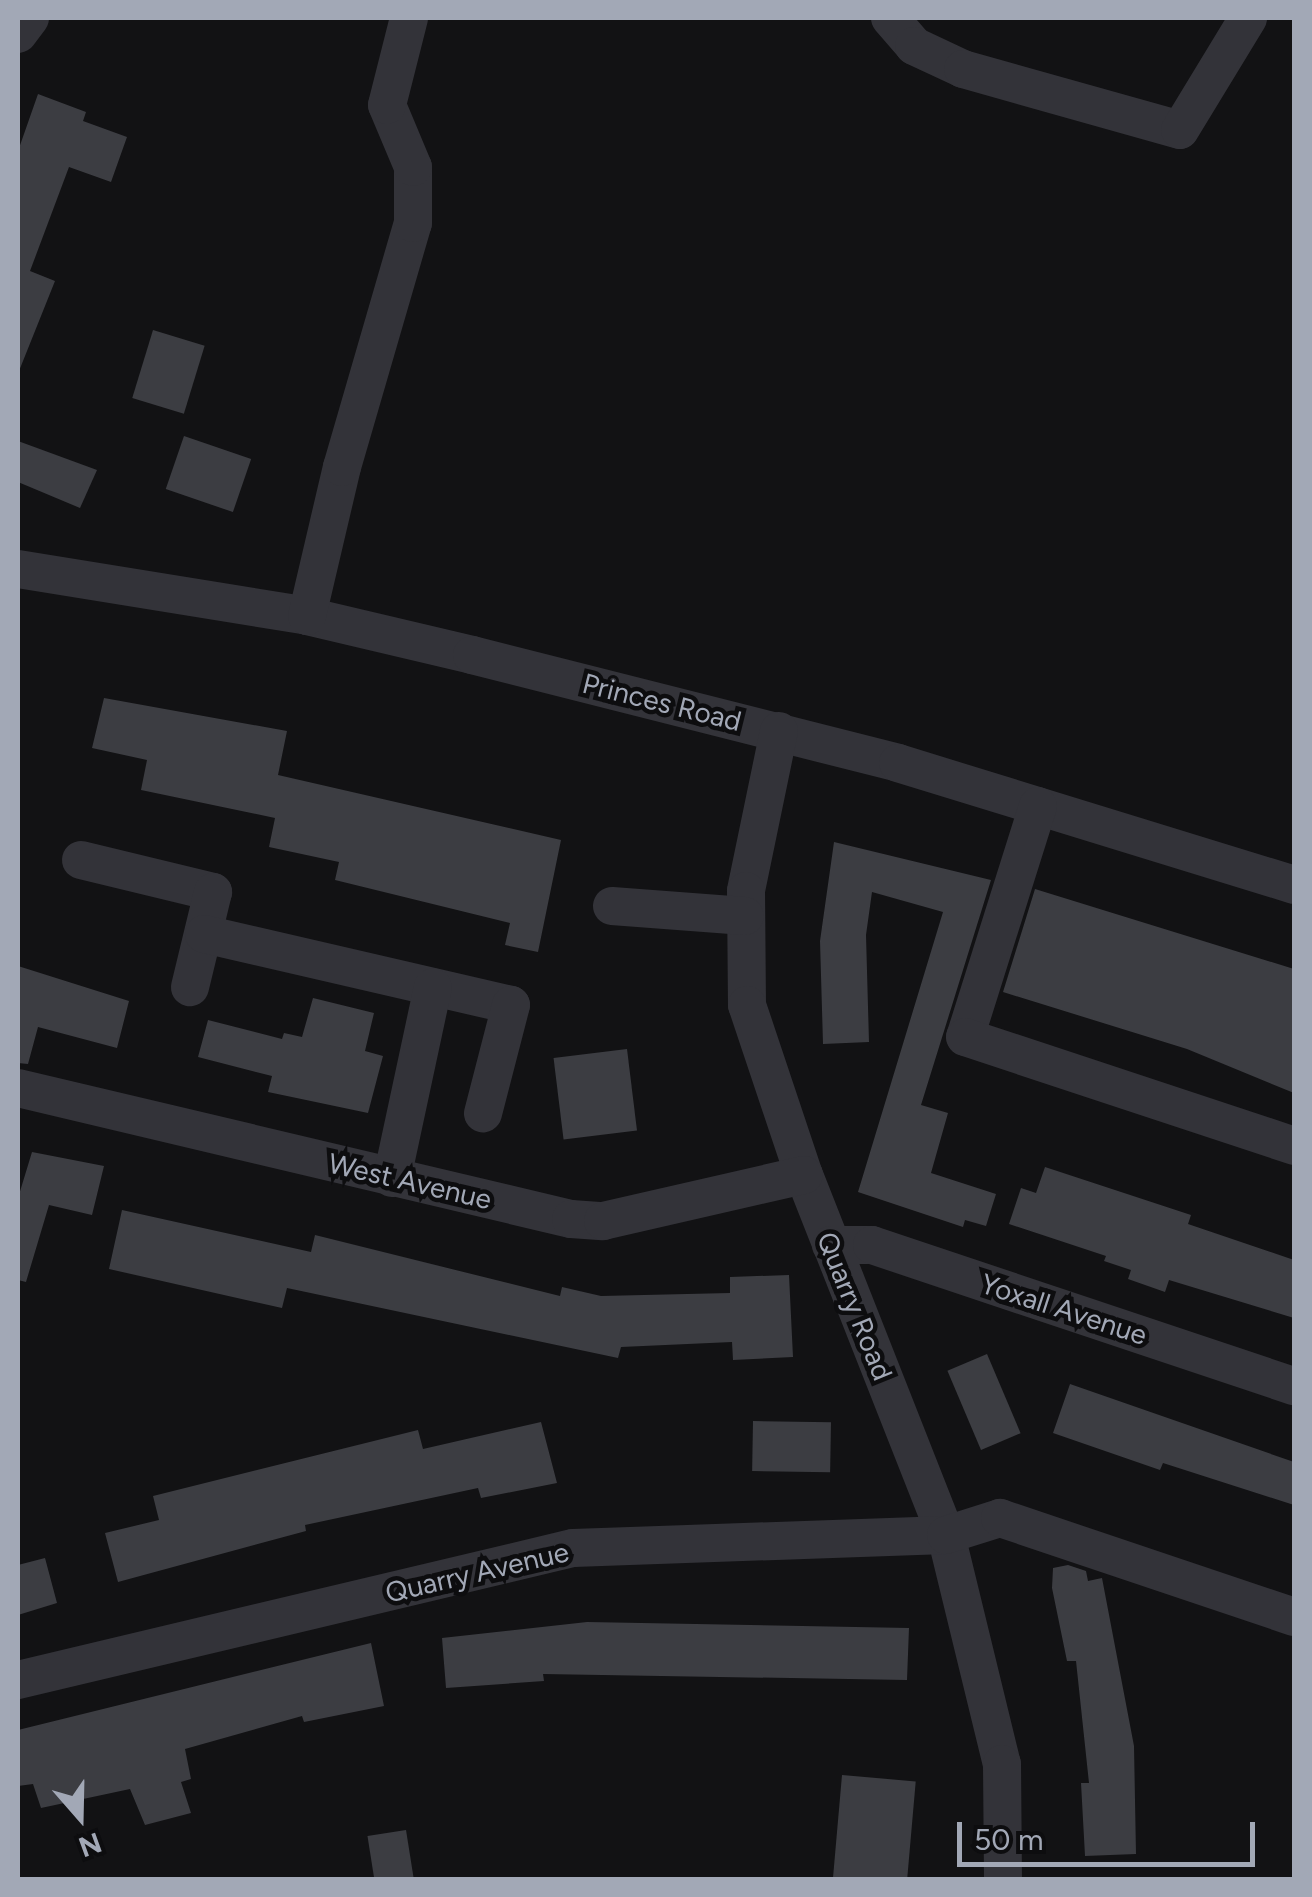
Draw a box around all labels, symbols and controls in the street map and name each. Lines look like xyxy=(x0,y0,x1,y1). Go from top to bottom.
street label: Princes Road xyxy=(579,666,745,738)
street label: West Avenue xyxy=(325,1146,495,1216)
street label: Quarry Road xyxy=(810,1227,900,1385)
street label: Yoxall Avenue xyxy=(977,1266,1151,1352)
street label: Quarry Avenue xyxy=(382,1535,572,1609)
north arrow xyxy=(30,1767,130,1867)
scale bar xyxy=(962,1802,1260,1864)
text: 50 m xyxy=(974,1821,1043,1858)
text: N xyxy=(74,1826,106,1865)

